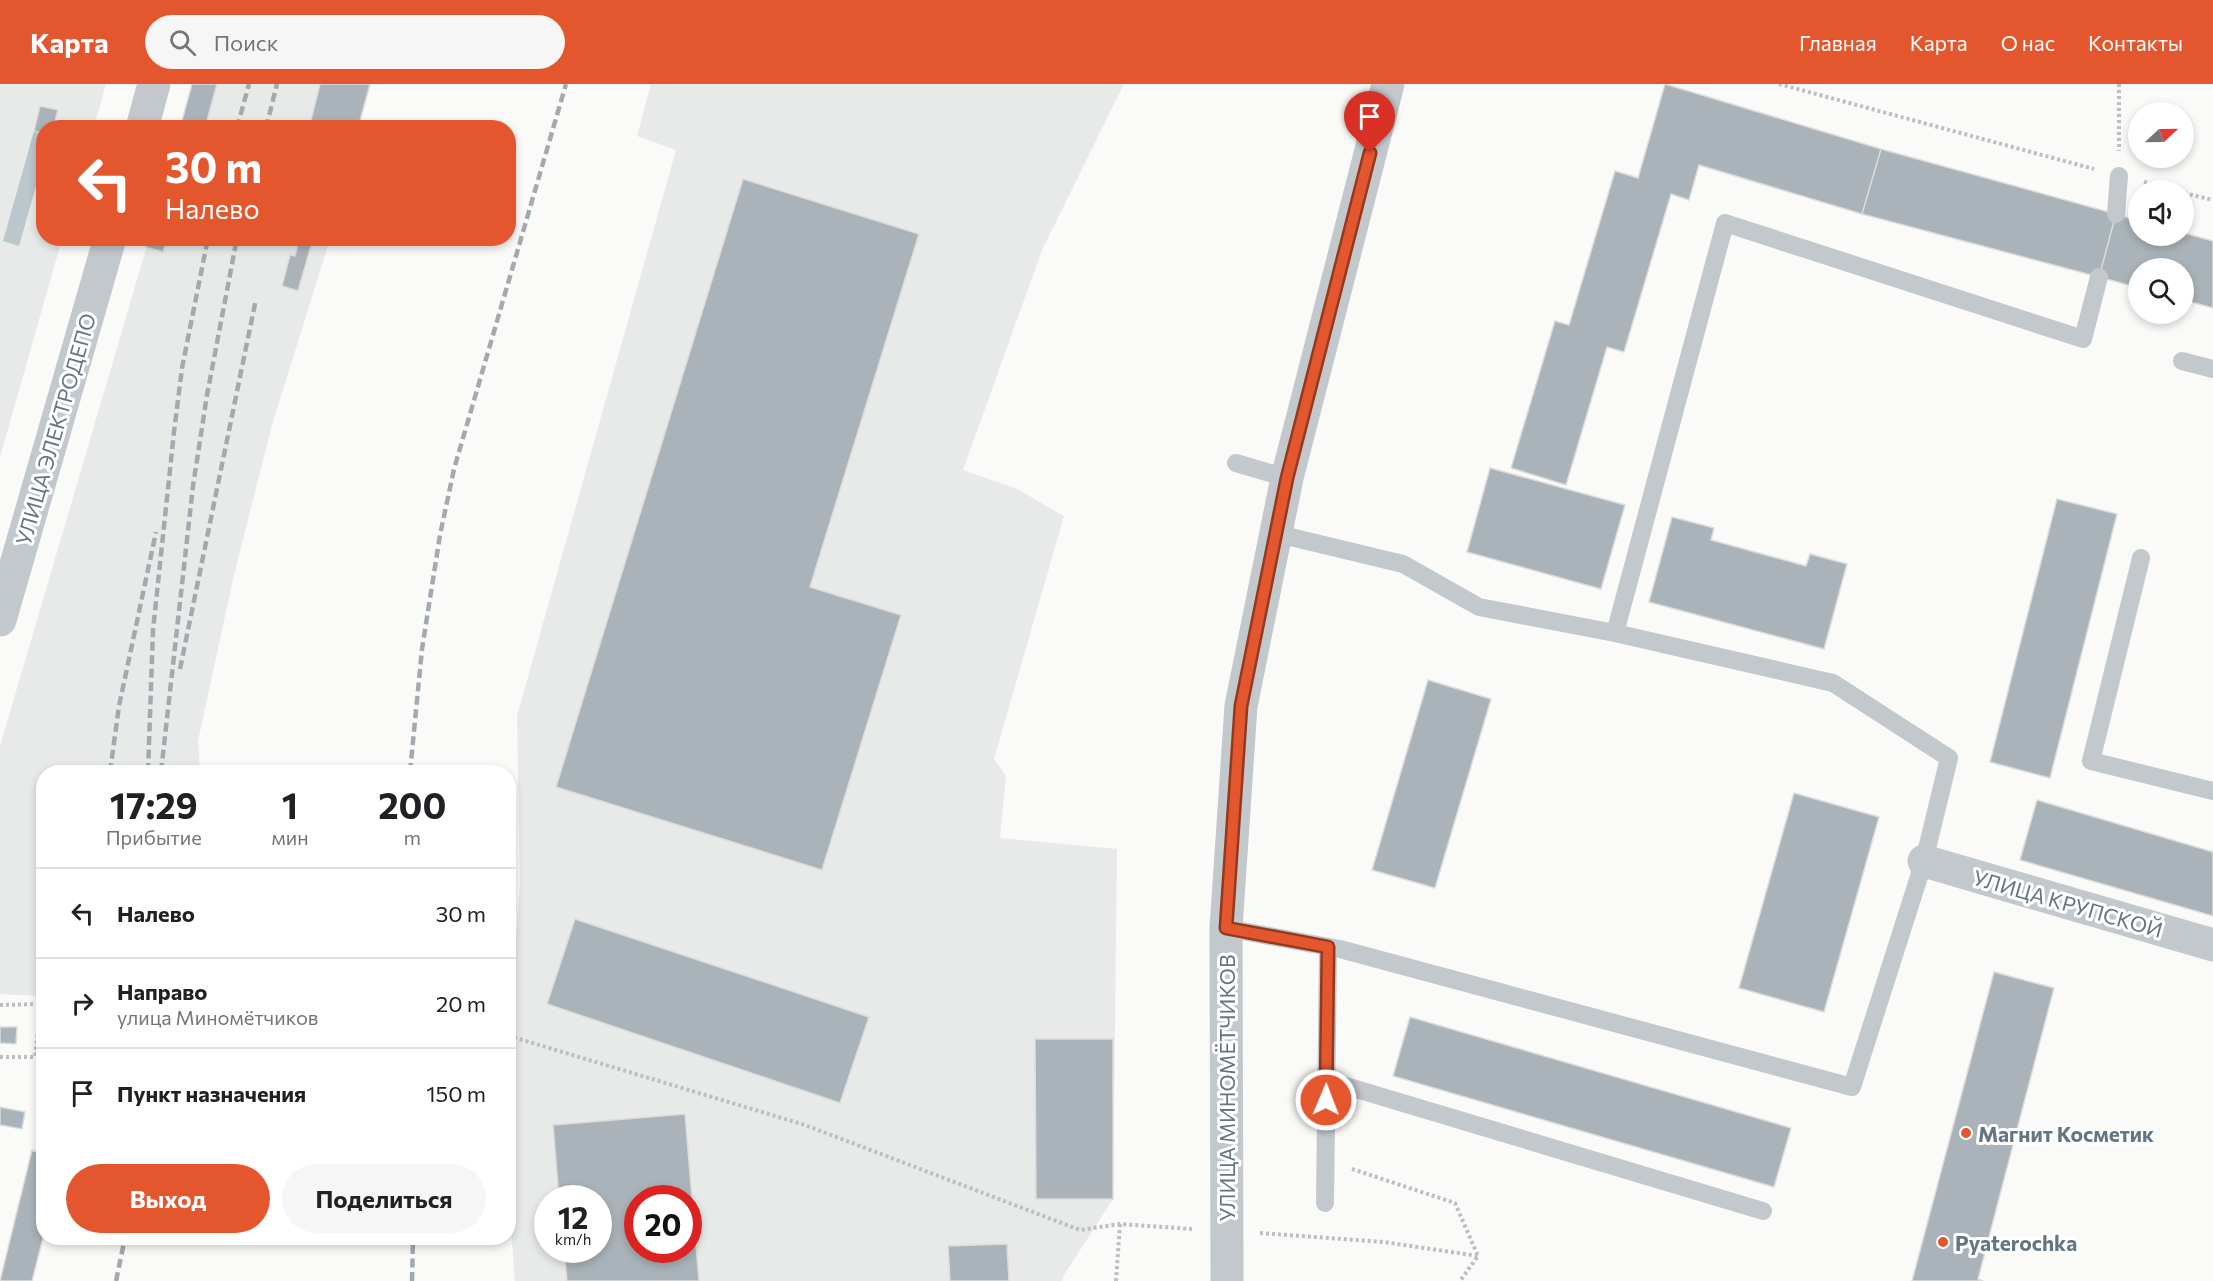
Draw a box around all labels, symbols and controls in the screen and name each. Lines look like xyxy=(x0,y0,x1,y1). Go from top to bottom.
search box xyxy=(145,15,565,69)
text: Карта xyxy=(30,25,109,59)
icon: search xyxy=(166,26,199,59)
text: Поиск xyxy=(214,29,278,56)
text: Главная xyxy=(1799,30,1877,55)
text: Карта xyxy=(1910,30,1968,55)
text: О нас xyxy=(2001,30,2055,55)
text: Контакты xyxy=(2088,30,2183,55)
pin xyxy=(1344,91,1395,153)
icon: arrive xyxy=(1353,100,1386,133)
north arrow xyxy=(2128,102,2194,168)
map controls xyxy=(2128,102,2194,324)
text: 30 m xyxy=(165,140,262,192)
icon: left xyxy=(66,144,144,222)
button: sound xyxy=(2128,180,2194,246)
text: Налево xyxy=(165,192,260,225)
button: search xyxy=(2128,258,2194,324)
street label: УЛИЦА ЭЛЕКТРОДЕПО xyxy=(10,310,100,548)
text: 17:29 xyxy=(110,782,198,826)
text: 1 xyxy=(282,782,298,826)
text: 200 xyxy=(378,782,446,826)
text: Прибытие xyxy=(106,825,202,849)
text: мин xyxy=(271,825,309,849)
text: m xyxy=(404,825,421,849)
street label: УЛИЦА КРУПСКОЙ xyxy=(1970,864,2166,942)
icon: left xyxy=(66,897,99,930)
text: Налево xyxy=(117,900,195,927)
text: 30 m xyxy=(436,900,486,927)
street label: УЛИЦА МИНОМЁТЧИКОВ xyxy=(1214,954,1239,1222)
text: Направо xyxy=(117,978,207,1005)
icon: right xyxy=(66,987,99,1020)
text: 20 m xyxy=(436,990,486,1017)
text: улица Миномётчиков xyxy=(117,1005,318,1029)
position arrow xyxy=(1294,1068,1358,1132)
icon: arrive xyxy=(66,1077,99,1110)
text: Пункт назначения xyxy=(117,1080,306,1107)
text: 150 m xyxy=(426,1080,486,1107)
place label: Магнит Косметик xyxy=(1978,1121,2154,1146)
marker: Магнит Косметик xyxy=(1959,1126,1973,1140)
button: Выход xyxy=(66,1164,270,1233)
button: Поделиться xyxy=(282,1164,486,1233)
speed limit sign: 20 xyxy=(624,1185,702,1263)
text: 12 xyxy=(558,1198,588,1235)
text: km/h xyxy=(555,1230,591,1248)
place label: Pyaterochka xyxy=(1955,1230,2077,1255)
marker: Pyaterochka xyxy=(1936,1235,1950,1249)

